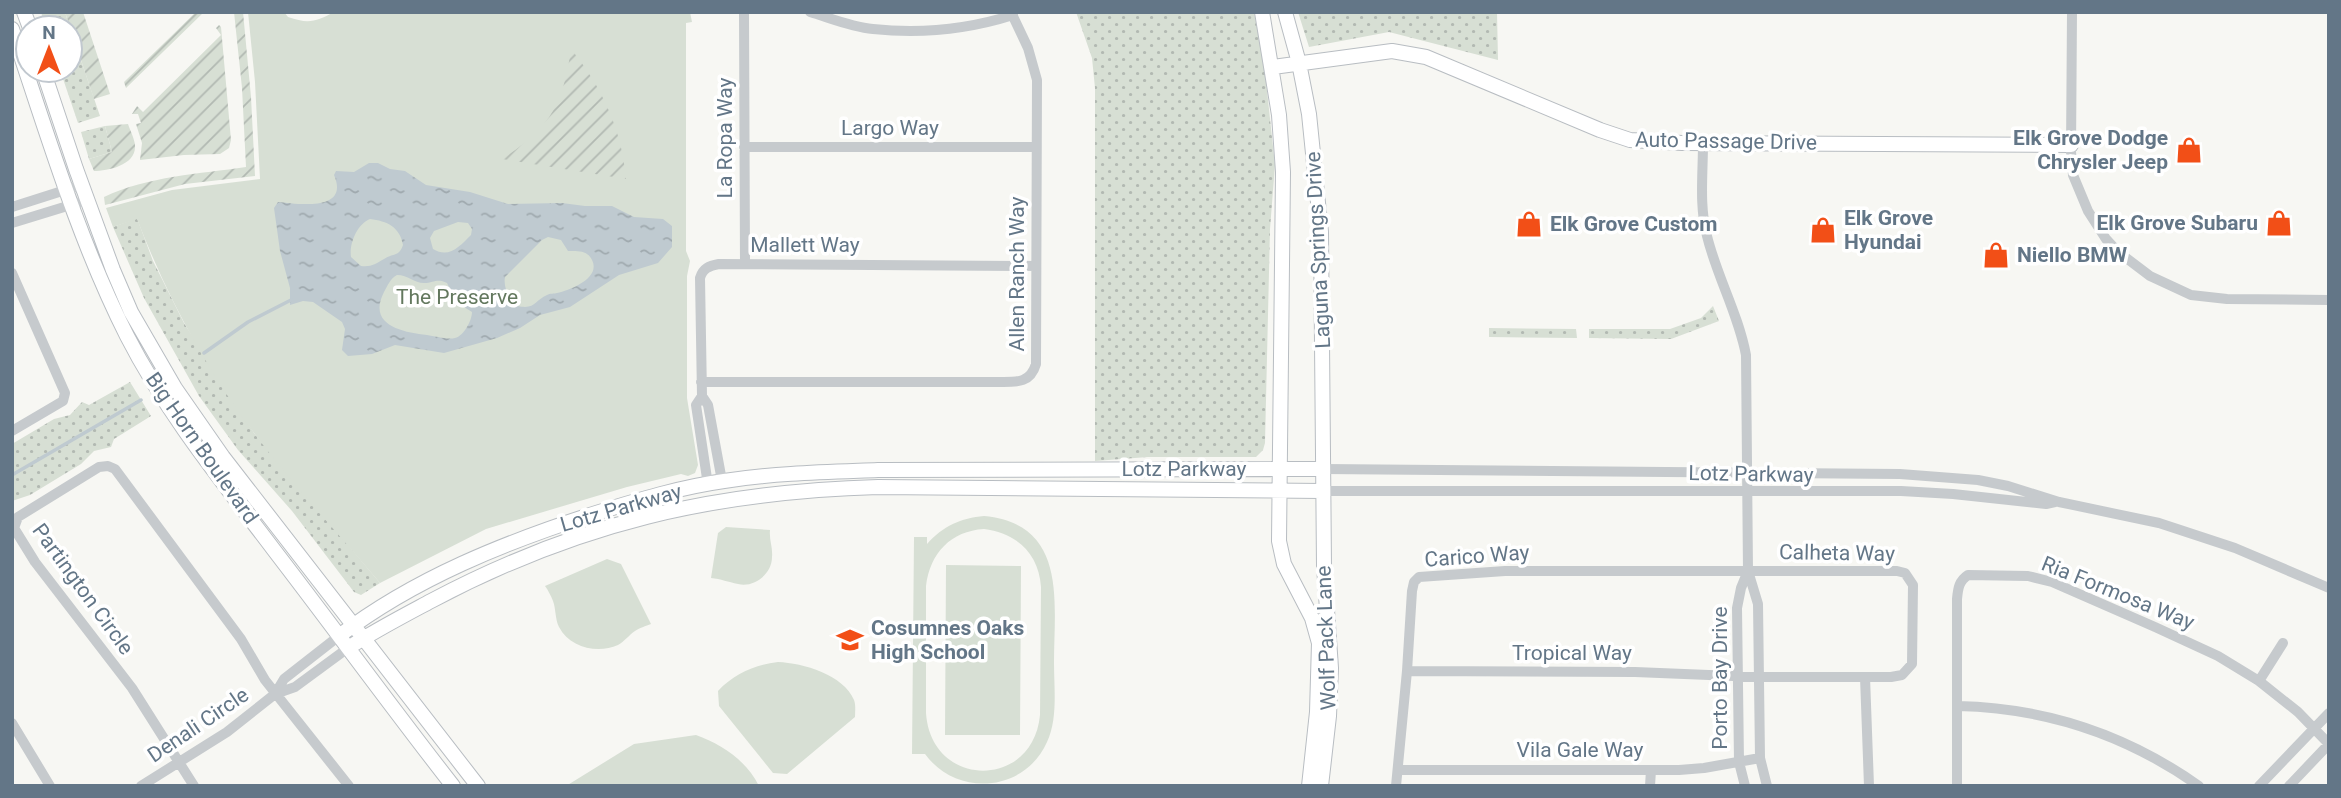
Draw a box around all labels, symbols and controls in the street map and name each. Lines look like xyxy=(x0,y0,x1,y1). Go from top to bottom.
north arrow xyxy=(14,14,84,84)
text: N xyxy=(42,21,56,44)
street label: La Ropa Way xyxy=(713,78,737,198)
street label: Largo Way xyxy=(841,116,939,140)
place label: Elk Grove Dodge Chrysler Jeep xyxy=(2013,126,2168,174)
street label: Auto Passage Drive xyxy=(1635,127,1817,155)
shop icon: Elk Grove Dodge Chrysler Jeep xyxy=(2174,135,2204,165)
street label: Laguna Springs Drive xyxy=(1301,151,1335,349)
street label: Allen Ranch Way xyxy=(1005,196,1029,352)
place label: Elk Grove Hyundai xyxy=(1844,206,1933,254)
shop icon: Elk Grove Subaru xyxy=(2264,208,2294,238)
shop icon: Elk Grove Custom xyxy=(1514,209,1544,239)
place label: Elk Grove Subaru xyxy=(2097,211,2258,235)
place label: Elk Grove Custom xyxy=(1550,212,1717,236)
shop icon: Elk Grove Hyundai xyxy=(1808,215,1838,245)
street label: Mallett Way xyxy=(750,233,860,257)
shop icon: Niello BMW xyxy=(1981,240,2011,270)
place label: Niello BMW xyxy=(2017,243,2128,267)
park label: The Preserve xyxy=(396,285,518,309)
street label: Big Horn Boulevard xyxy=(141,368,263,528)
street label: Lotz Parkway xyxy=(1121,457,1247,481)
street label: Lotz Parkway xyxy=(1688,461,1814,487)
street label: Lotz Parkway xyxy=(558,479,684,537)
street label: Partington Circle xyxy=(27,519,139,659)
street label: Carico Way xyxy=(1424,540,1530,572)
street label: Calheta Way xyxy=(1779,540,1895,566)
street label: Ria Formosa Way xyxy=(2038,551,2198,635)
street label: Wolf Pack Lane xyxy=(1311,565,1341,711)
street label: Porto Bay Drive xyxy=(1708,606,1732,750)
place label: Cosumnes Oaks High School xyxy=(871,616,1024,664)
school or university icon: Cosumnes Oaks High School xyxy=(835,625,865,655)
street label: Tropical Way xyxy=(1512,641,1632,665)
street label: Denali Circle xyxy=(143,683,253,767)
street label: Vila Gale Way xyxy=(1517,738,1644,762)

